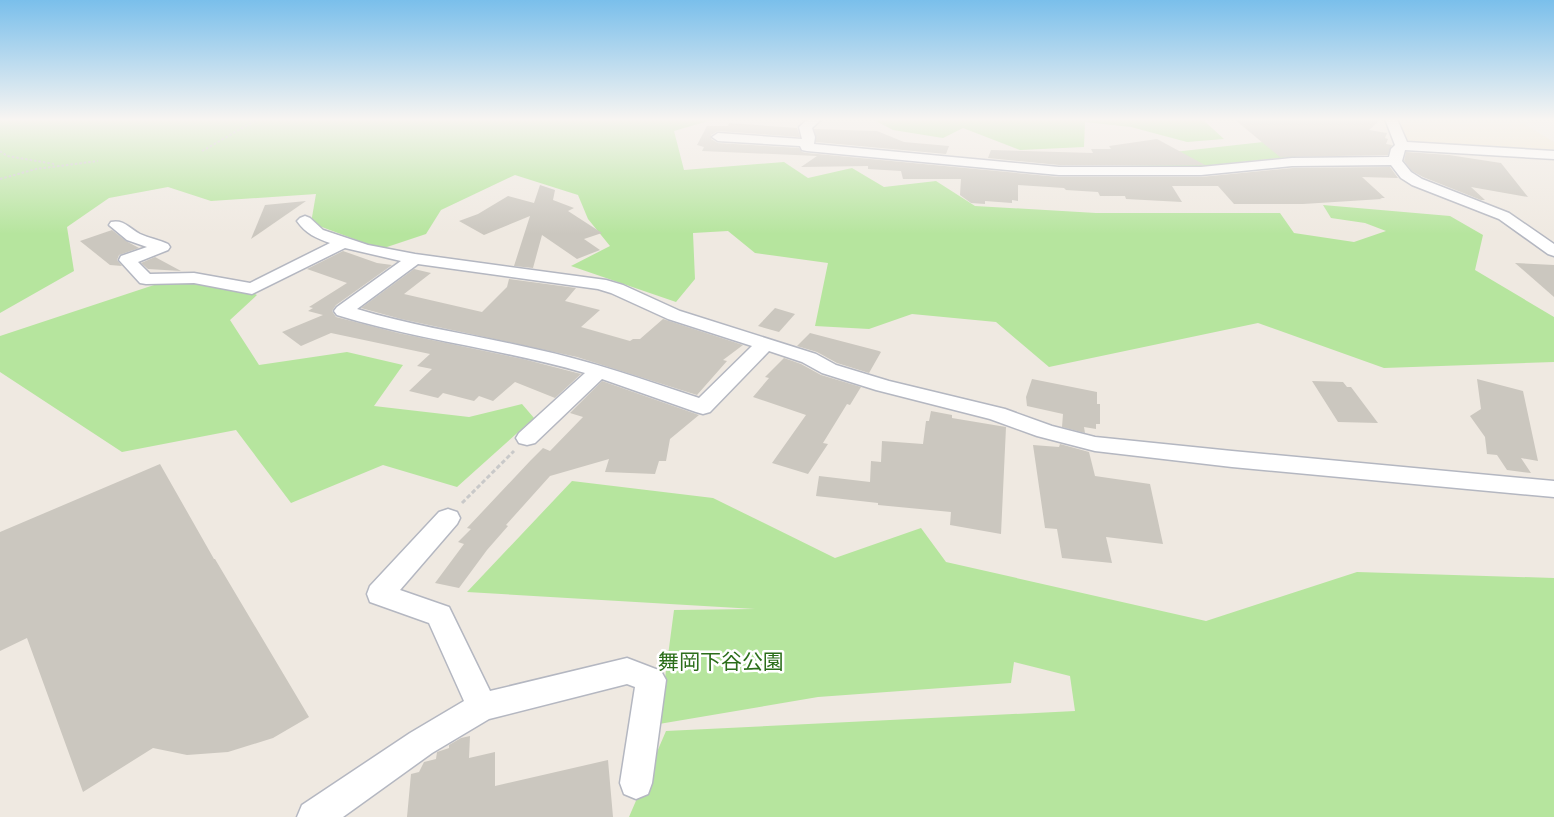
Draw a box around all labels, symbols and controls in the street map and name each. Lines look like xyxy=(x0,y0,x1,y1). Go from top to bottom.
park label: 舞岡下谷公園 xyxy=(658,648,784,674)

